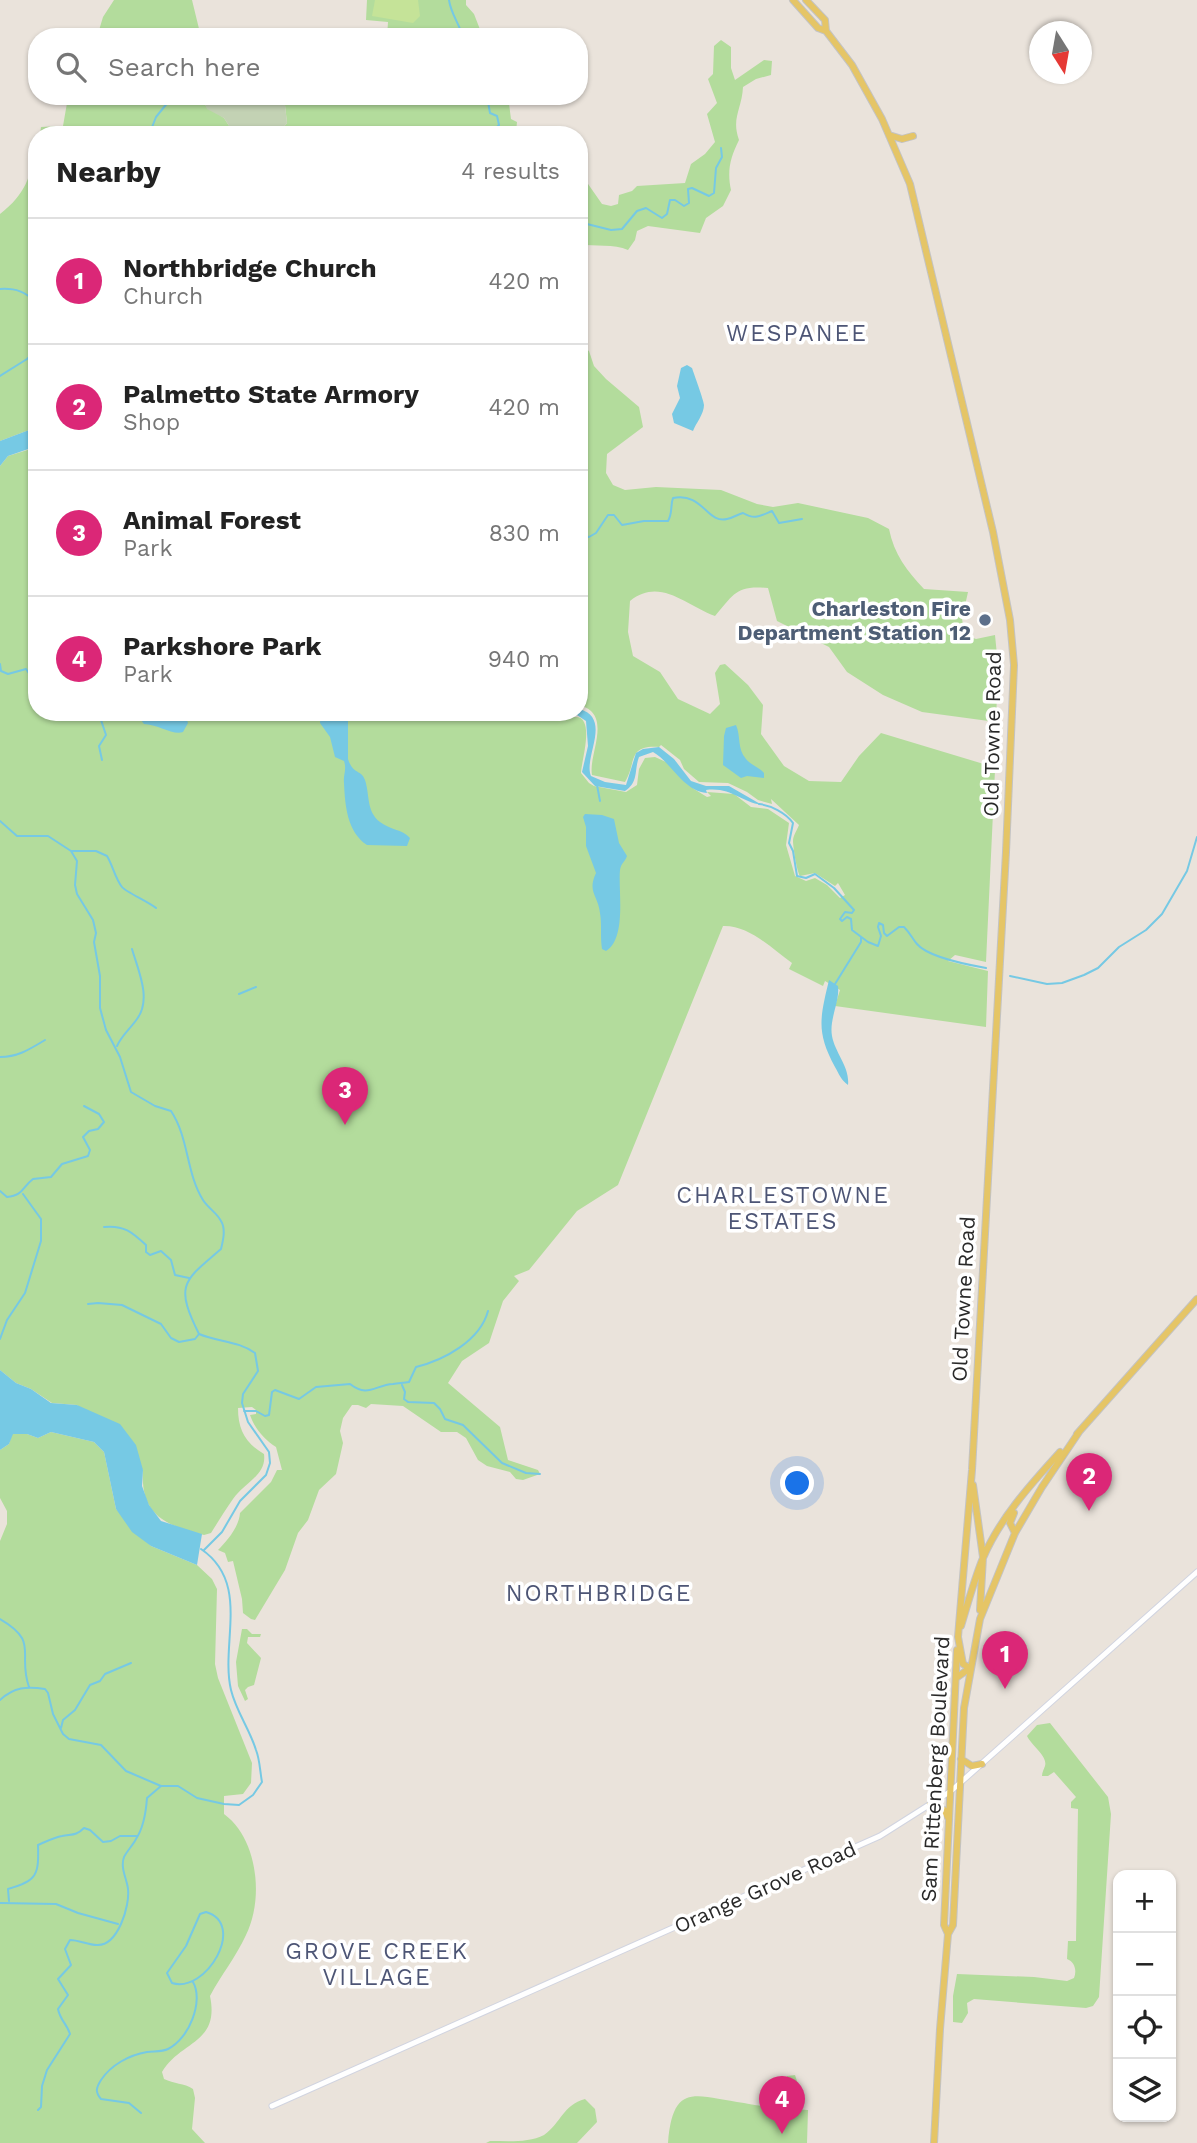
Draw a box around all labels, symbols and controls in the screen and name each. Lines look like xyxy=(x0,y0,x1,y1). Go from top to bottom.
north arrow xyxy=(1029,21,1092,84)
search box xyxy=(28,28,588,105)
icon: search xyxy=(52,48,90,86)
text: Search here xyxy=(108,52,260,82)
text: Nearby xyxy=(56,154,161,189)
text: 4 results xyxy=(461,158,560,185)
text: Northbridge Church xyxy=(123,253,377,283)
text: 1 xyxy=(74,268,84,295)
text: 420 m xyxy=(488,268,560,295)
text: Church xyxy=(123,283,203,310)
district label: WESPANEE xyxy=(726,320,868,347)
text: Palmetto State Armory xyxy=(123,379,419,409)
text: 2 xyxy=(72,394,86,421)
text: 420 m xyxy=(488,394,560,421)
text: Shop xyxy=(123,409,180,436)
text: Animal Forest xyxy=(123,505,301,535)
text: 3 xyxy=(72,520,86,547)
text: 830 m xyxy=(489,520,560,547)
text: Park xyxy=(123,535,172,562)
place label: Charleston Fire Department Station 12 xyxy=(738,596,971,645)
marker: Charleston Fire Department Station 12 xyxy=(977,612,993,628)
text: Parkshore Park xyxy=(123,631,322,661)
text: 4 xyxy=(72,646,86,673)
text: 940 m xyxy=(488,646,560,673)
street label: Old Towne Road xyxy=(978,651,1006,817)
text: Park xyxy=(123,661,172,688)
pin: 3 xyxy=(322,1067,368,1125)
district label: CHARLESTOWNE ESTATES xyxy=(676,1182,890,1235)
street label: Old Towne Road xyxy=(946,1216,980,1382)
pin: 2 xyxy=(1066,1453,1112,1511)
your location xyxy=(780,1466,814,1500)
district label: NORTHBRIDGE xyxy=(506,1580,692,1607)
pin: 1 xyxy=(982,1631,1028,1689)
street label: Sam Rittenberg Boulevard xyxy=(916,1635,954,1903)
street label: Orange Grove Road xyxy=(670,1836,860,1938)
map controls xyxy=(1113,1870,1176,2122)
button: + xyxy=(1113,1870,1176,1933)
button: − xyxy=(1113,1933,1176,1996)
district label: GROVE CREEK VILLAGE xyxy=(285,1938,469,1991)
button: locate xyxy=(1113,1996,1176,2059)
button: layers xyxy=(1113,2059,1176,2122)
pin: 4 xyxy=(759,2076,805,2134)

